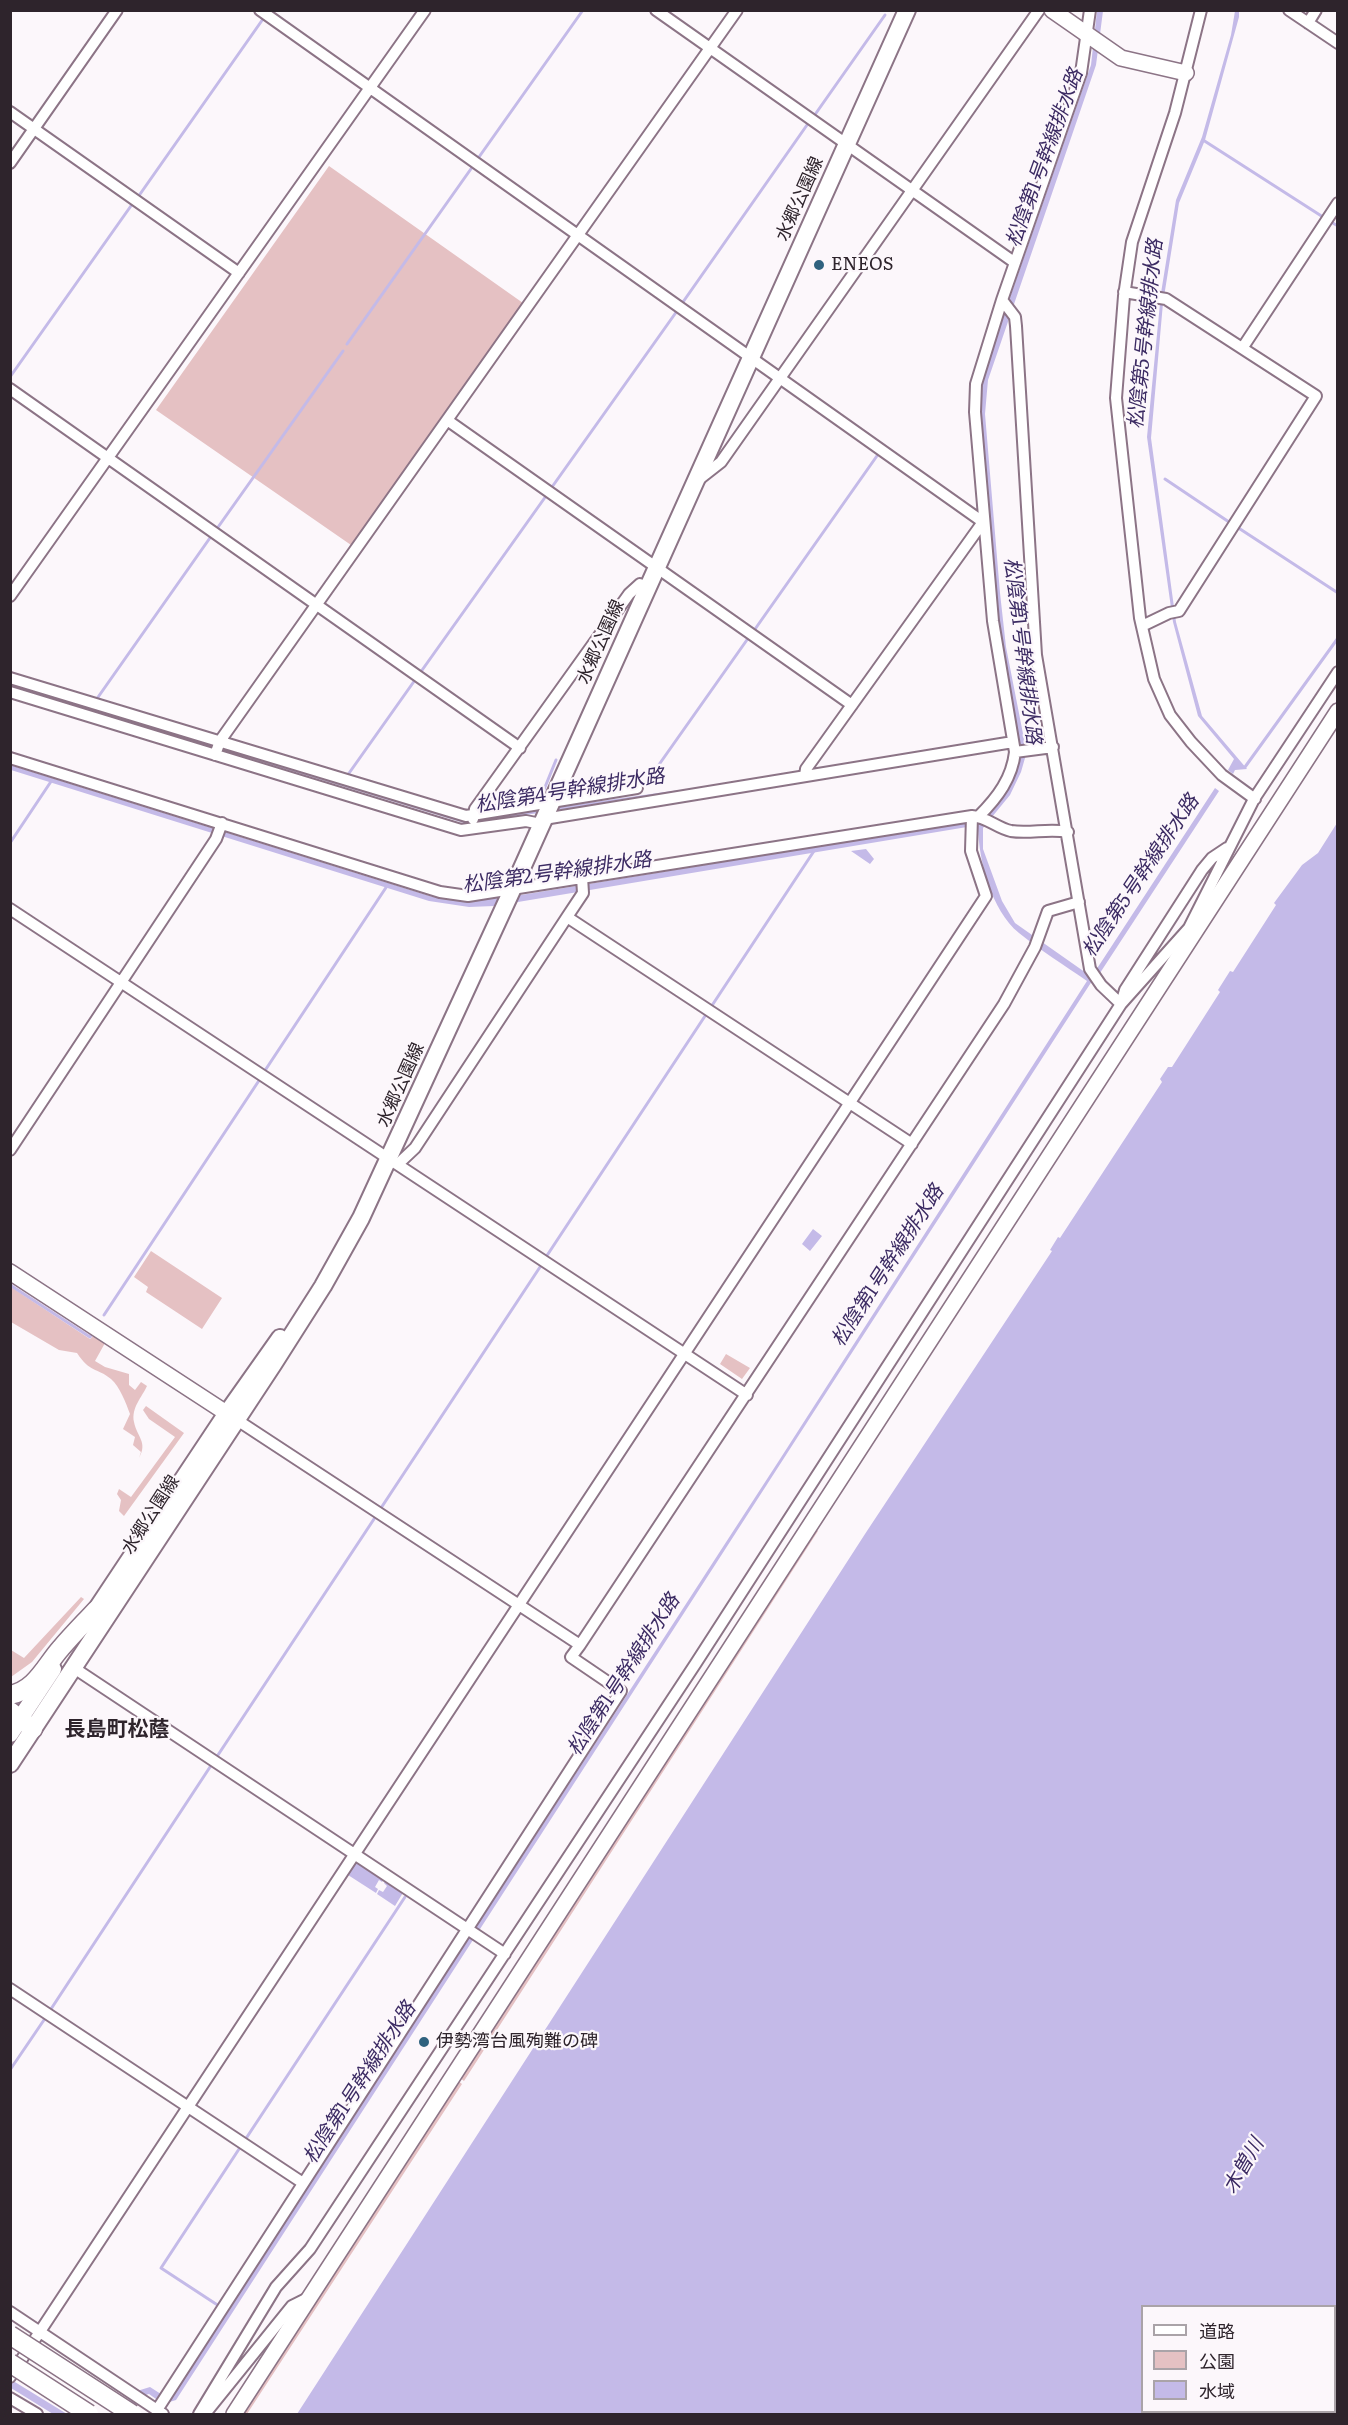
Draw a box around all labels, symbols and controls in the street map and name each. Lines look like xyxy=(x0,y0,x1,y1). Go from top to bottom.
water label: 松陰第1号幹線排水路 xyxy=(1002,66,1088,250)
street label: 水郷公園線 xyxy=(772,153,828,245)
water label: 松陰第5号幹線排水路 xyxy=(1124,238,1168,430)
place label: ENEOS xyxy=(831,254,893,276)
marker: ENEOS xyxy=(812,258,826,272)
water label: 松陰第1号幹線排水路 xyxy=(999,556,1045,746)
street label: 水郷公園線 xyxy=(573,596,629,688)
water label: 松陰第4号幹線排水路 xyxy=(474,764,666,818)
water label: 松陰第5号幹線排水路 xyxy=(1078,790,1204,962)
water label: 松陰第2号幹線排水路 xyxy=(461,848,653,898)
street label: 水郷公園線 xyxy=(373,1039,429,1131)
water label: 松陰第1号幹線排水路 xyxy=(827,1181,949,1351)
street label: 水郷公園線 xyxy=(117,1471,185,1559)
water label: 松陰第1号幹線排水路 xyxy=(563,1590,685,1760)
district label: 長島町松蔭 xyxy=(65,1717,169,1743)
water label: 松陰第1号幹線排水路 xyxy=(299,1998,421,2168)
place label: 伊勢湾台風殉難の碑 xyxy=(436,2031,598,2053)
marker: 伊勢湾台風殉難の碑 xyxy=(417,2035,431,2049)
water label: 木曽川 xyxy=(1219,2134,1269,2198)
legend xyxy=(1141,2305,1336,2413)
text: 道路 xyxy=(1199,2317,1235,2344)
text: 公園 xyxy=(1199,2347,1235,2374)
text: 水域 xyxy=(1199,2377,1235,2404)

